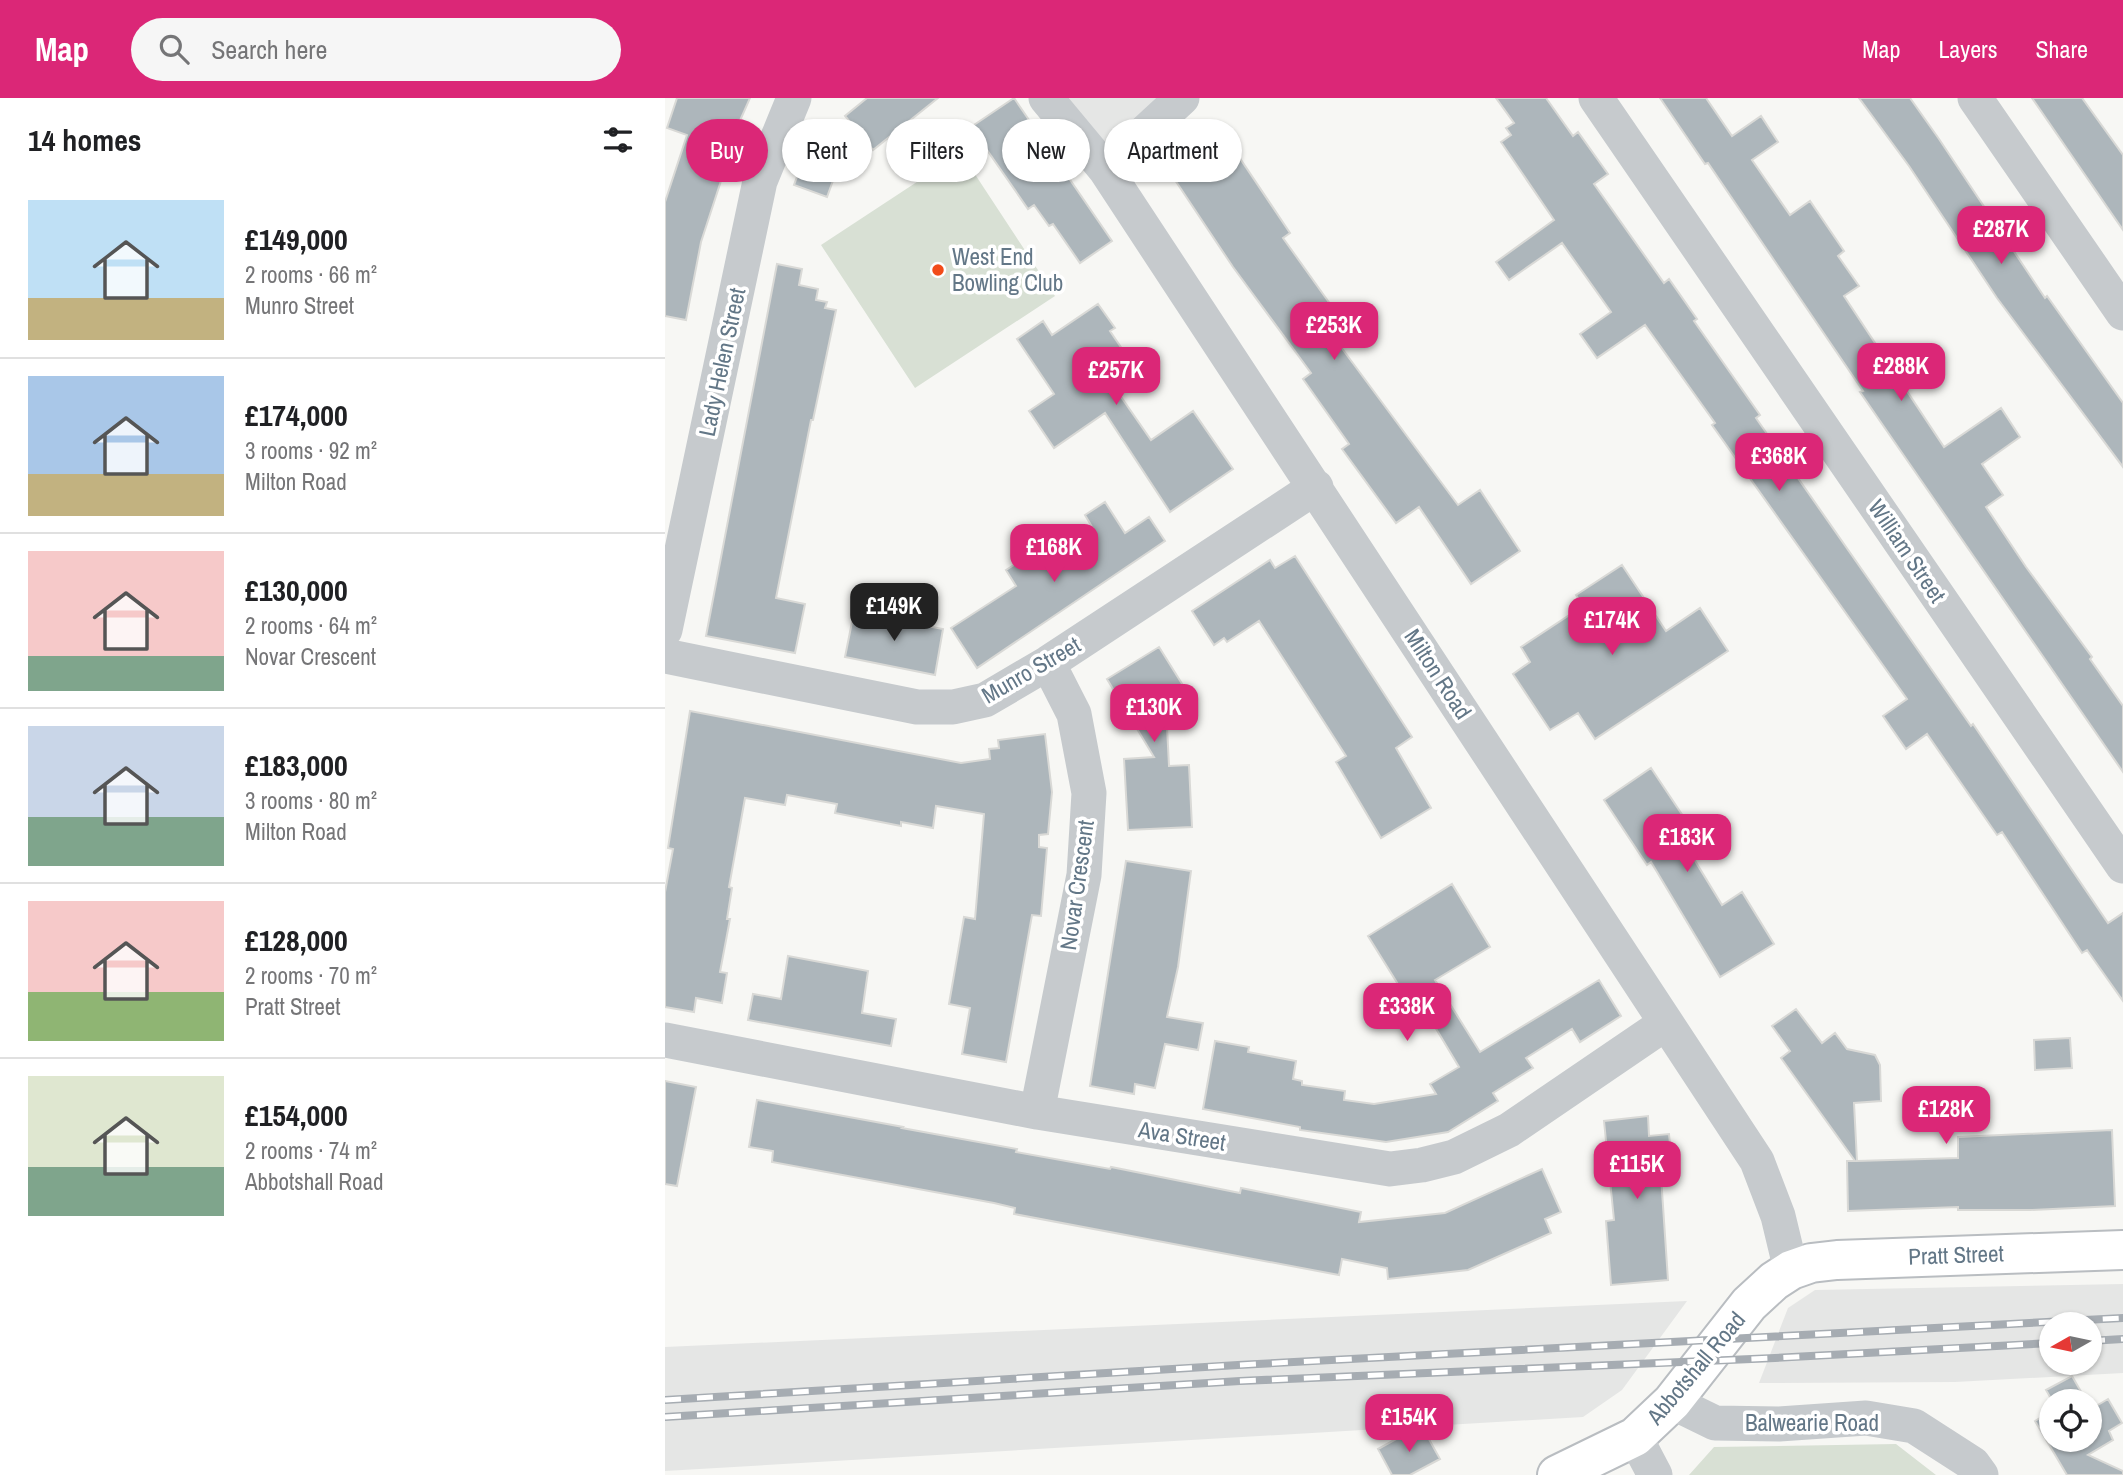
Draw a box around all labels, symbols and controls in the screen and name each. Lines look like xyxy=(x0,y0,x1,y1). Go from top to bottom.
search box xyxy=(131,18,621,81)
text: Map xyxy=(35,27,89,71)
icon: search xyxy=(155,30,193,68)
text: Search here xyxy=(211,32,327,67)
text: Map xyxy=(1862,33,1900,65)
text: Layers xyxy=(1938,33,1997,65)
text: Share xyxy=(2035,33,2088,65)
chip: Buy xyxy=(686,119,768,182)
chip: Rent xyxy=(782,119,872,182)
chip: Filters xyxy=(886,119,988,182)
chip: New xyxy=(1002,119,1090,182)
chip: Apartment xyxy=(1104,119,1242,182)
text: 14 homes xyxy=(28,120,142,160)
icon: filters xyxy=(599,121,637,159)
pin: £287K xyxy=(1952,206,2050,266)
text: £287K xyxy=(1973,213,2029,244)
text: £149,000 xyxy=(245,219,348,259)
icon: home xyxy=(84,228,168,312)
place label: West End Bowling Club xyxy=(952,241,1063,298)
text: 2 rooms · 66 m² xyxy=(245,259,377,290)
marker: West End Bowling Club xyxy=(930,262,946,278)
street label: Lady Helen Street xyxy=(691,285,752,439)
text: Munro Street xyxy=(245,290,354,321)
pin: £253K xyxy=(1285,302,1383,362)
text: £253K xyxy=(1306,309,1362,340)
pin: £288K xyxy=(1852,344,1950,403)
pin: £257K xyxy=(1067,348,1165,407)
text: £288K xyxy=(1873,350,1929,381)
text: £257K xyxy=(1088,354,1144,385)
text: £174,000 xyxy=(245,395,348,435)
icon: home xyxy=(84,404,168,488)
pin: £368K xyxy=(1730,434,1828,493)
text: 3 rooms · 92 m² xyxy=(245,435,377,466)
text: £368K xyxy=(1751,440,1807,471)
text: Milton Road xyxy=(245,466,347,497)
street label: William Street xyxy=(1861,493,1953,608)
pin: £168K xyxy=(1005,524,1103,584)
text: £168K xyxy=(1026,531,1082,562)
text: £130,000 xyxy=(245,570,348,610)
icon: home xyxy=(84,579,168,663)
pin: £149K xyxy=(845,584,943,643)
text: £149K xyxy=(866,590,922,621)
pin: £174K xyxy=(1563,598,1661,657)
text: £174K xyxy=(1584,604,1640,635)
text: 2 rooms · 64 m² xyxy=(245,610,377,641)
street label: Milton Road xyxy=(1398,623,1479,725)
street label: Munro Street xyxy=(976,629,1086,710)
text: Novar Crescent xyxy=(245,641,376,672)
pin: £130K xyxy=(1105,684,1203,744)
text: £130K xyxy=(1126,691,1182,722)
text: £183,000 xyxy=(245,745,348,785)
icon: home xyxy=(84,754,168,838)
text: 3 rooms · 80 m² xyxy=(245,785,377,816)
pin: £183K xyxy=(1638,814,1736,874)
text: Milton Road xyxy=(245,816,347,847)
street label: Novar Crescent xyxy=(1052,818,1101,952)
text: £183K xyxy=(1659,821,1715,852)
text: £128,000 xyxy=(245,920,348,960)
icon: home xyxy=(84,929,168,1013)
text: 2 rooms · 70 m² xyxy=(245,960,377,991)
pin: £338K xyxy=(1358,984,1456,1043)
text: £338K xyxy=(1379,990,1435,1021)
text: Pratt Street xyxy=(245,991,340,1022)
pin: £128K xyxy=(1897,1086,1995,1146)
text: £128K xyxy=(1918,1093,1974,1124)
text: £154,000 xyxy=(245,1095,348,1135)
icon: home xyxy=(84,1104,168,1188)
street label: Ava Street xyxy=(1135,1113,1228,1158)
text: 2 rooms · 74 m² xyxy=(245,1135,377,1166)
pin: £115K xyxy=(1588,1142,1686,1201)
text: £115K xyxy=(1610,1148,1664,1179)
text: Abbotshall Road xyxy=(245,1166,383,1197)
street label: Pratt Street xyxy=(1908,1237,2004,1272)
street label: Abbotshall Road xyxy=(1639,1305,1752,1431)
north arrow xyxy=(2039,1312,2102,1376)
map controls xyxy=(2039,1312,2102,1452)
button: locate xyxy=(2039,1389,2102,1452)
pin: £154K xyxy=(1360,1394,1458,1454)
text: £154K xyxy=(1381,1401,1437,1432)
street label: Balwearie Road xyxy=(1745,1407,1879,1438)

